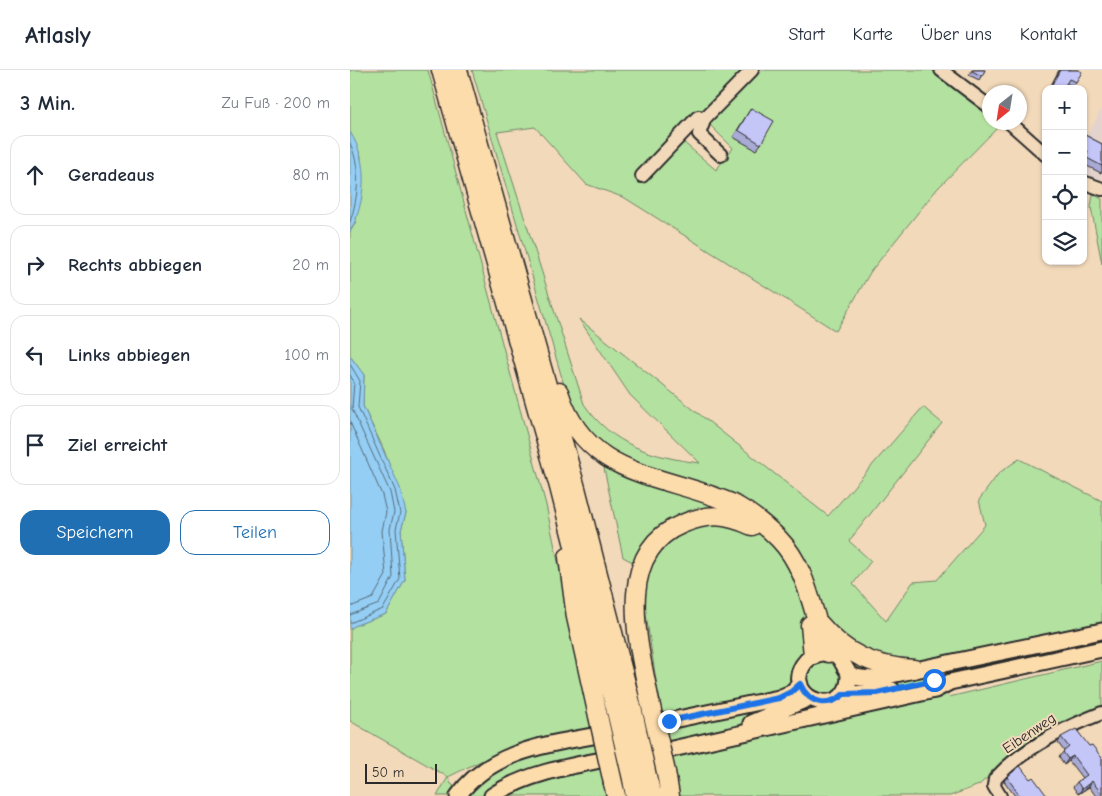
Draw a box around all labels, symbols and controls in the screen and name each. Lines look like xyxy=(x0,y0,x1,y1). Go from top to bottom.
text: Atlasly xyxy=(25,21,91,49)
text: Start xyxy=(788,24,825,45)
text: Karte xyxy=(853,24,893,45)
text: Über uns xyxy=(921,24,992,45)
text: Kontakt xyxy=(1020,24,1077,45)
north arrow xyxy=(982,85,1027,130)
map controls xyxy=(1042,85,1087,265)
button: + xyxy=(1042,85,1087,130)
text: 3 Min. xyxy=(20,91,75,115)
text: Zu Fuß · 200 m xyxy=(221,94,330,112)
button: − xyxy=(1042,130,1087,175)
icon: ahead xyxy=(21,161,49,189)
text: Geradeaus xyxy=(68,164,154,186)
text: 80 m xyxy=(292,166,329,184)
button: locate xyxy=(1042,175,1087,220)
button: layers xyxy=(1042,220,1087,265)
icon: right xyxy=(21,251,49,279)
text: Rechts abbiegen xyxy=(68,254,202,276)
text: 20 m xyxy=(292,256,329,274)
icon: left xyxy=(21,341,49,369)
text: Links abbiegen xyxy=(68,344,190,366)
text: 100 m xyxy=(285,346,329,364)
icon: arrive xyxy=(21,431,49,459)
text: Ziel erreicht xyxy=(68,434,167,456)
button: Speichern xyxy=(20,510,170,555)
button: Teilen xyxy=(180,510,330,555)
route start xyxy=(923,669,946,692)
street label: Eibenweg xyxy=(999,709,1059,757)
route end xyxy=(658,710,681,733)
scale bar xyxy=(365,761,438,784)
text: 50 m xyxy=(372,764,404,781)

